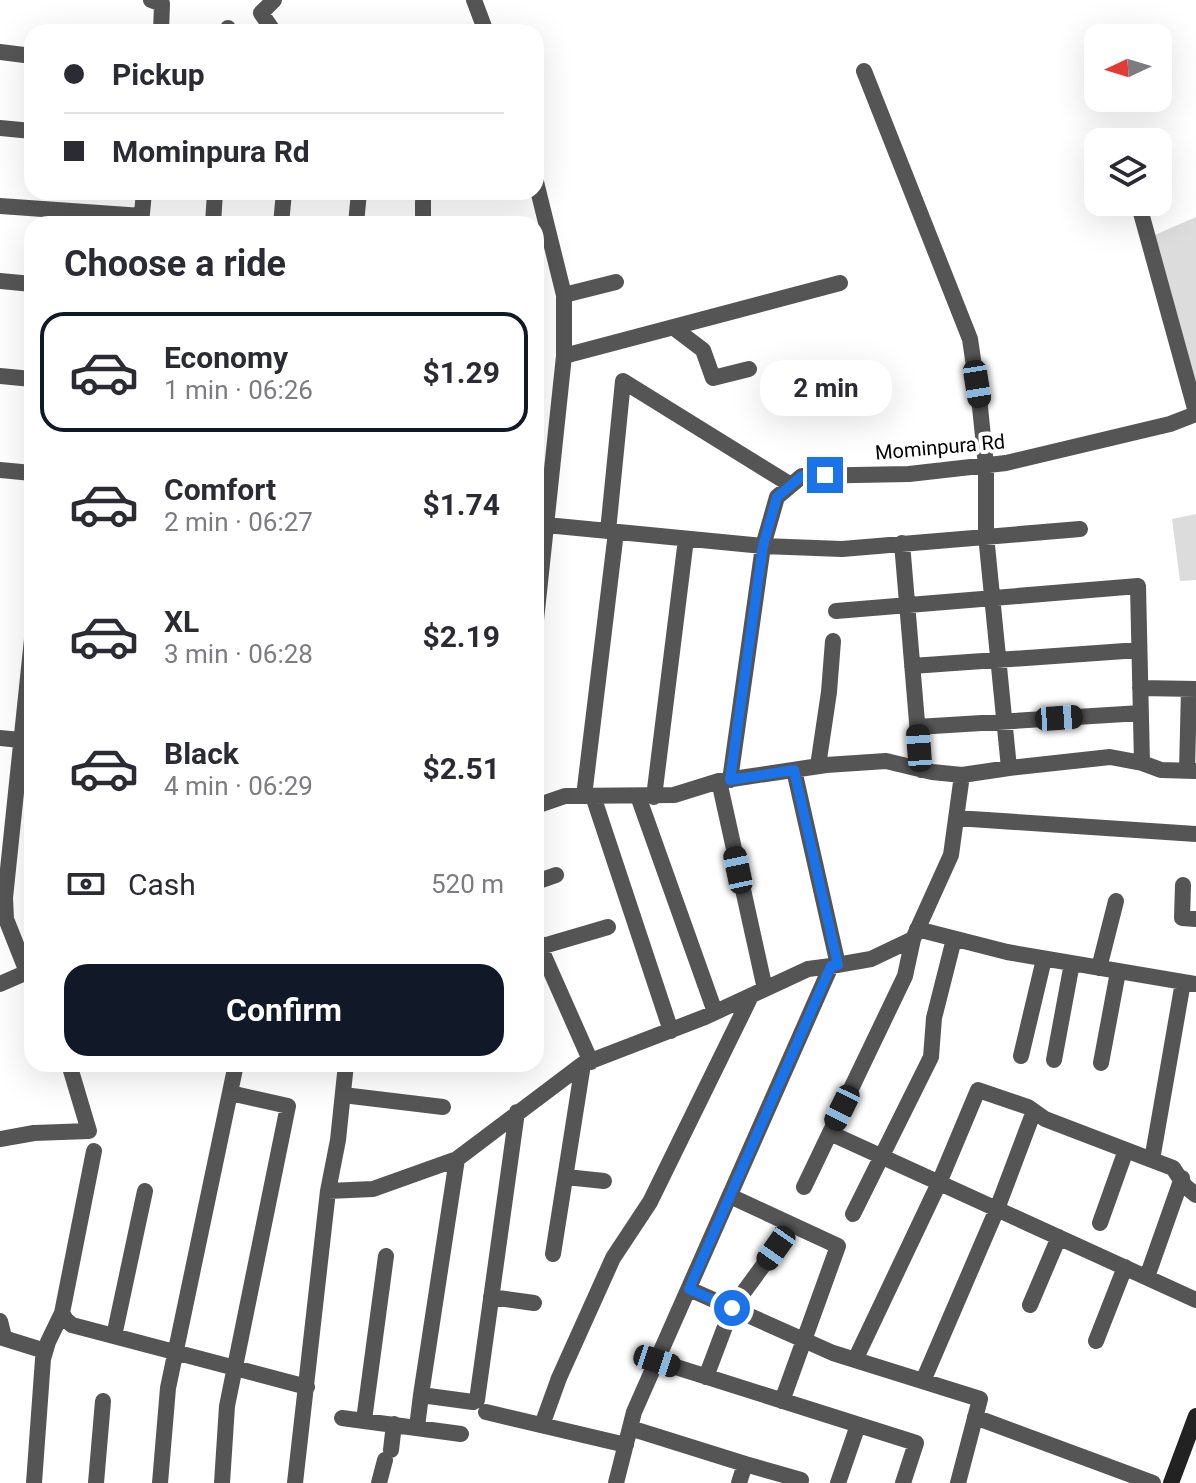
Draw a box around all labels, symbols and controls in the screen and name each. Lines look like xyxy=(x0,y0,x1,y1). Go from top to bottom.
north arrow xyxy=(1084,24,1172,112)
map controls xyxy=(1084,24,1172,216)
text: Pickup xyxy=(112,57,205,92)
button: layers xyxy=(1084,128,1172,216)
text: Mominpura Rd xyxy=(112,134,310,169)
text: Choose a ride xyxy=(64,243,286,285)
icon: car xyxy=(68,336,140,408)
text: Economy xyxy=(164,340,288,375)
text: $1.29 xyxy=(422,355,500,390)
car xyxy=(961,358,993,410)
callout: 2 min xyxy=(759,359,891,415)
text: 2 min xyxy=(793,373,859,403)
text: 1 min · 06:26 xyxy=(164,375,313,405)
street label: Mominpura Rd xyxy=(874,429,1006,465)
route end xyxy=(807,457,843,493)
icon: car xyxy=(68,468,140,540)
text: Comfort xyxy=(164,472,276,507)
text: $1.74 xyxy=(422,487,500,522)
text: 2 min · 06:27 xyxy=(164,507,313,537)
icon: car xyxy=(68,600,140,672)
text: XL xyxy=(164,604,199,639)
text: $2.19 xyxy=(422,619,500,654)
text: 3 min · 06:28 xyxy=(164,639,313,669)
car xyxy=(1034,704,1084,732)
car xyxy=(905,723,933,773)
icon: car xyxy=(68,732,140,804)
text: Black xyxy=(164,736,239,771)
text: $2.51 xyxy=(422,751,500,786)
text: 4 min · 06:29 xyxy=(164,771,313,801)
car xyxy=(721,844,755,896)
icon: cash xyxy=(64,862,108,906)
text: Cash xyxy=(128,867,196,902)
text: 520 m xyxy=(431,869,504,899)
button: Confirm xyxy=(64,964,504,1056)
car xyxy=(821,1081,863,1135)
car xyxy=(752,1221,800,1275)
route start xyxy=(714,1290,750,1326)
car xyxy=(630,1342,684,1380)

